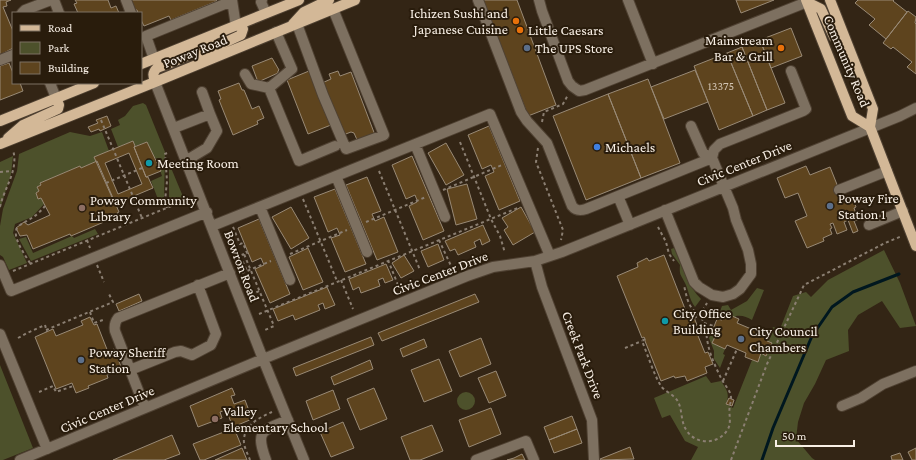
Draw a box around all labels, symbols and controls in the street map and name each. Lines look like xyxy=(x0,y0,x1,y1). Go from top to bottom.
place label: Ichizen Sushi and Japanese Cuisine xyxy=(410,5,509,37)
legend xyxy=(12,12,142,84)
street label: Community Road xyxy=(820,13,874,110)
marker: Ichizen Sushi and Japanese Cuisine xyxy=(511,16,521,26)
text: Road xyxy=(48,21,73,35)
place label: Little Caesars xyxy=(528,22,604,38)
marker: Little Caesars xyxy=(515,25,525,35)
street label: Poway Road xyxy=(161,31,230,71)
place label: Mainstream Bar & Grill xyxy=(705,32,773,64)
place label: The UPS Store xyxy=(535,40,613,56)
text: Park xyxy=(48,41,70,55)
marker: The UPS Store xyxy=(522,43,532,53)
marker: Mainstream Bar & Grill xyxy=(776,43,786,53)
text: Building xyxy=(48,61,89,75)
house number: 13375 xyxy=(708,79,734,93)
street label: Civic Center Drive xyxy=(694,137,794,189)
place label: Michaels xyxy=(605,139,655,155)
marker: Michaels xyxy=(592,142,602,152)
place label: Meeting Room xyxy=(157,155,239,171)
marker: Meeting Room xyxy=(144,158,154,168)
place label: Poway Fire Station 1 xyxy=(838,190,899,222)
place label: Poway Community Library xyxy=(90,192,197,224)
marker: Poway Fire Station 1 xyxy=(825,201,835,211)
marker: Poway Community Library xyxy=(77,203,87,213)
street label: Bowron Road xyxy=(221,228,263,304)
street label: Civic Center Drive xyxy=(390,247,490,299)
place label: City Office Building xyxy=(673,305,731,337)
street label: Creek Park Drive xyxy=(559,309,607,401)
marker: City Office Building xyxy=(660,316,670,326)
place label: City Council Chambers xyxy=(749,323,818,355)
marker: City Council Chambers xyxy=(736,334,746,344)
place label: Poway Sheriff Station xyxy=(89,344,166,376)
marker: Poway Sheriff Station xyxy=(76,355,86,365)
street label: Civic Center Drive xyxy=(57,382,157,436)
place label: Valley Elementary School xyxy=(223,403,328,435)
marker: Valley Elementary School xyxy=(210,414,220,424)
scale bar xyxy=(776,422,854,448)
text: 50 m xyxy=(782,429,807,443)

